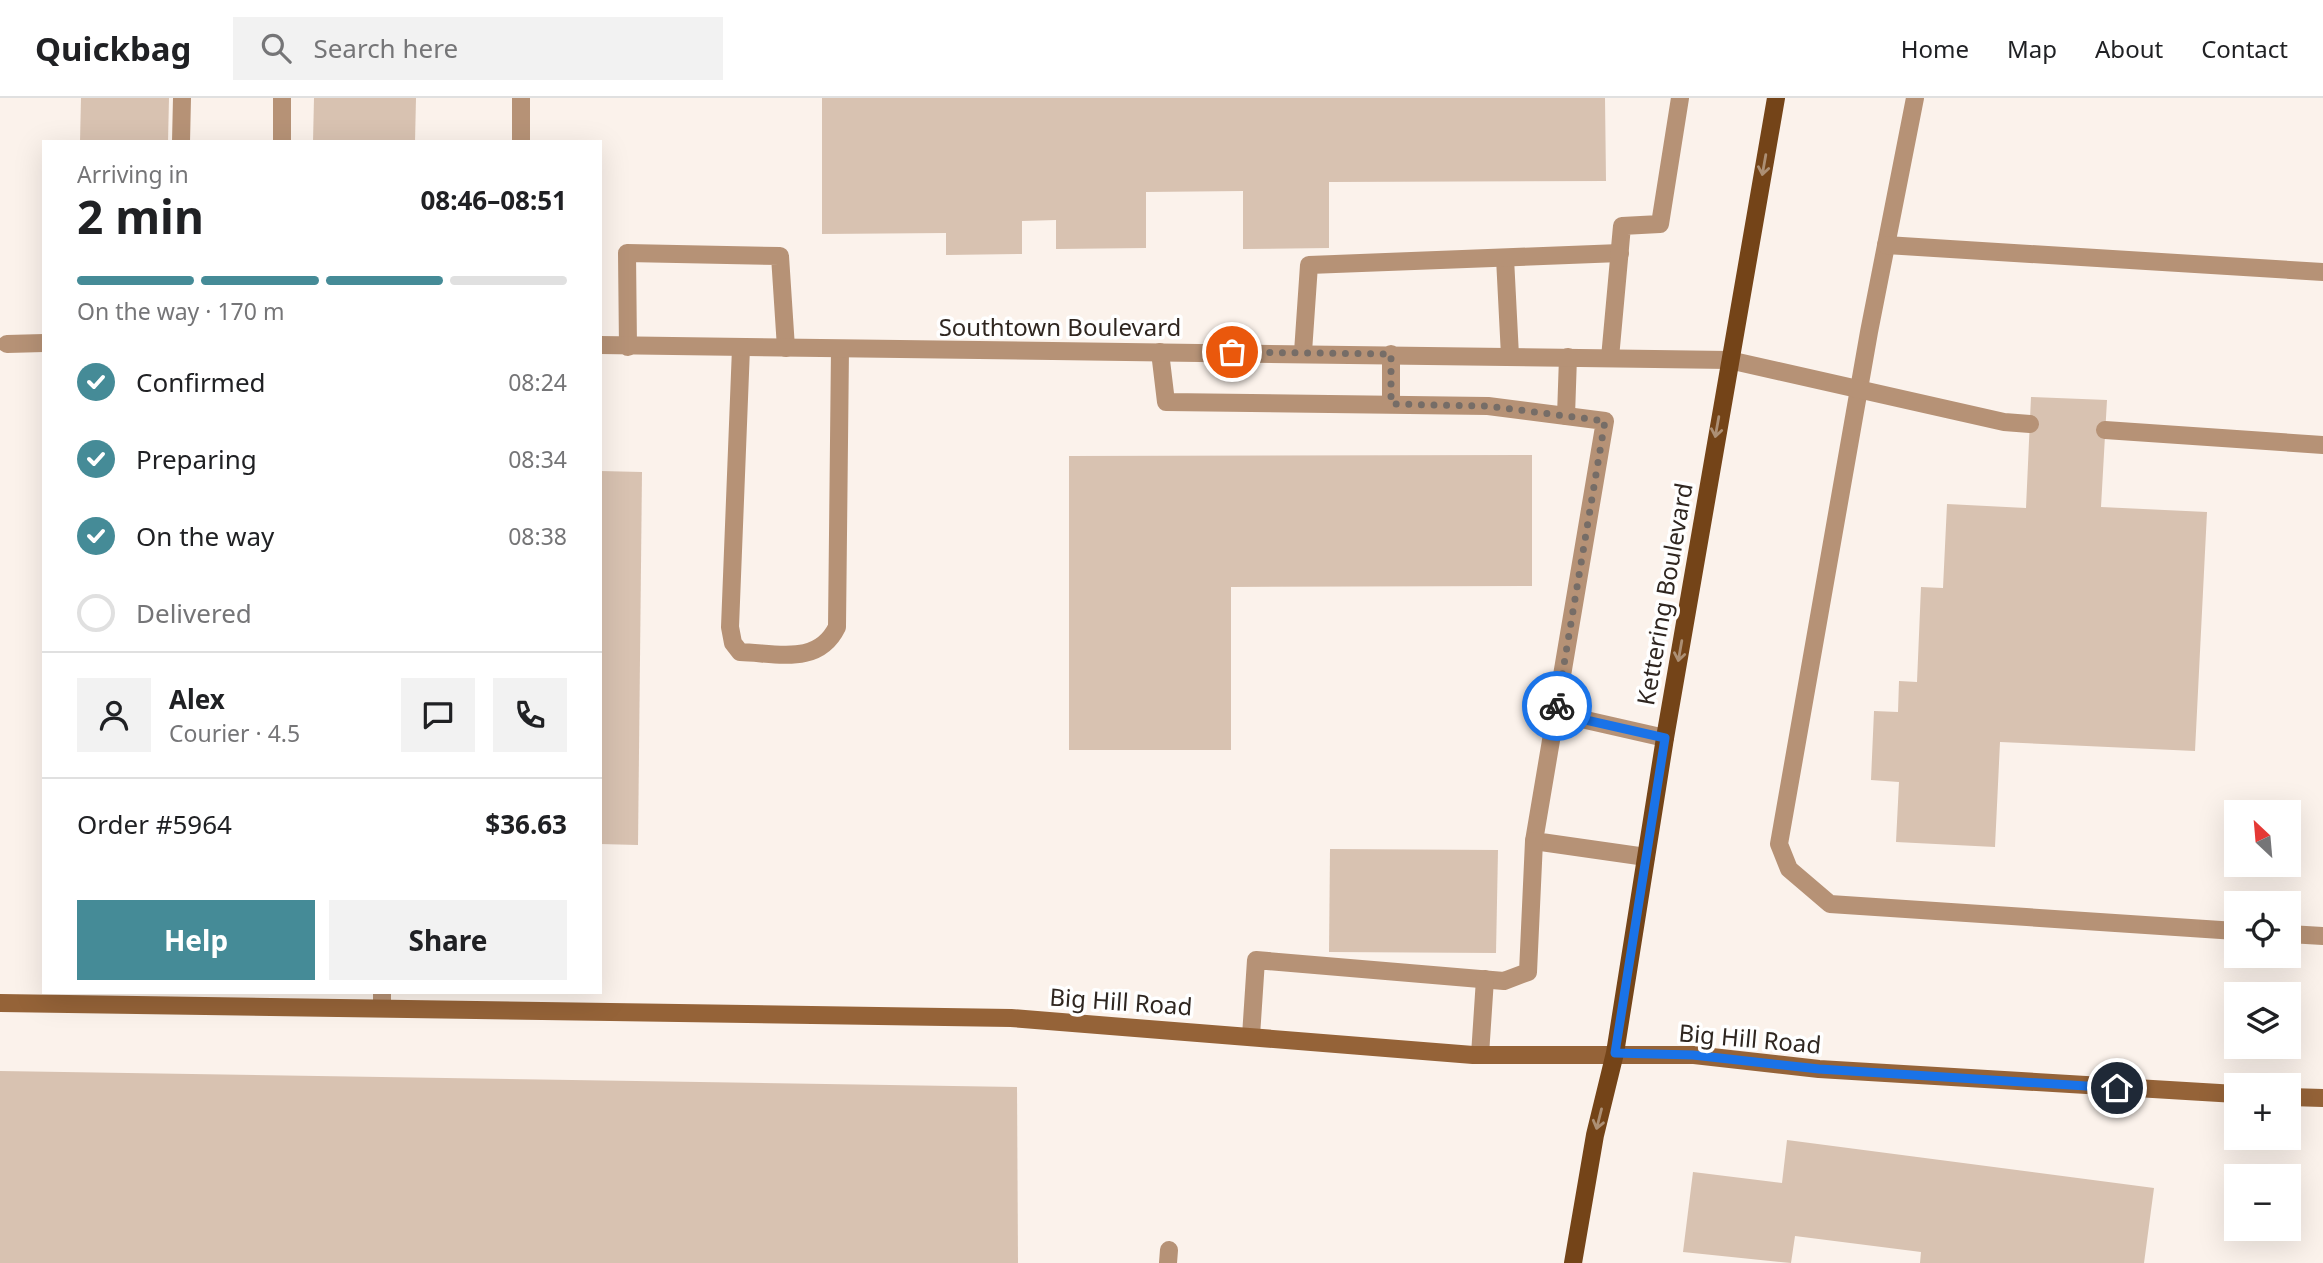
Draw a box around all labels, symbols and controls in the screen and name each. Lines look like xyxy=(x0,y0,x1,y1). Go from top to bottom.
search box xyxy=(233,17,723,80)
text: Quickbag xyxy=(35,26,191,71)
icon: search xyxy=(257,29,295,67)
text: Search here xyxy=(313,30,458,66)
text: Home xyxy=(1901,32,1969,65)
text: Map xyxy=(2007,32,2057,65)
text: About xyxy=(2095,32,2163,65)
text: Contact xyxy=(2201,32,2288,65)
one-way arrow xyxy=(1757,153,1770,176)
text: Arriving in xyxy=(77,158,189,190)
text: 08:46–08:51 xyxy=(420,182,567,218)
text: 2 min xyxy=(77,185,204,247)
text: On the way · 170 m xyxy=(77,295,284,327)
street label: Southtown Boulevard xyxy=(939,310,1181,343)
pin xyxy=(1202,322,1262,382)
icon: bag xyxy=(1213,333,1251,371)
icon: check xyxy=(77,363,115,401)
text: Confirmed xyxy=(136,364,266,400)
text: 08:24 xyxy=(508,366,567,398)
one-way arrow xyxy=(1710,415,1723,438)
icon: check xyxy=(77,440,115,478)
text: Preparing xyxy=(136,441,257,477)
text: 08:34 xyxy=(508,443,567,475)
street label: Kettering Boulevard xyxy=(1628,480,1700,708)
icon: check xyxy=(77,517,115,555)
text: On the way xyxy=(136,518,274,554)
text: 08:38 xyxy=(508,520,567,552)
text: Delivered xyxy=(136,595,252,631)
one-way arrow xyxy=(1673,640,1686,662)
courier xyxy=(1522,671,1592,741)
button: person xyxy=(77,678,151,752)
button: chat xyxy=(401,678,475,752)
button: phone xyxy=(493,678,567,752)
text: Alex xyxy=(169,681,225,717)
icon: bike xyxy=(1538,687,1576,725)
text: Courier · 4.5 xyxy=(169,717,300,749)
north arrow xyxy=(2224,800,2301,877)
map controls xyxy=(2224,800,2301,1241)
text: Order #5964 xyxy=(77,806,232,842)
text: $36.63 xyxy=(485,806,567,842)
button: locate xyxy=(2224,891,2301,968)
button: Help xyxy=(77,900,315,980)
button: Share xyxy=(329,900,567,980)
street label: Big Hill Road xyxy=(1048,980,1194,1022)
button: layers xyxy=(2224,982,2301,1059)
street label: Big Hill Road xyxy=(1677,1015,1823,1061)
pin xyxy=(2087,1058,2147,1118)
icon: home xyxy=(2098,1069,2136,1107)
button: + xyxy=(2224,1073,2301,1150)
one-way arrow xyxy=(1592,1108,1605,1130)
button: − xyxy=(2224,1164,2301,1241)

